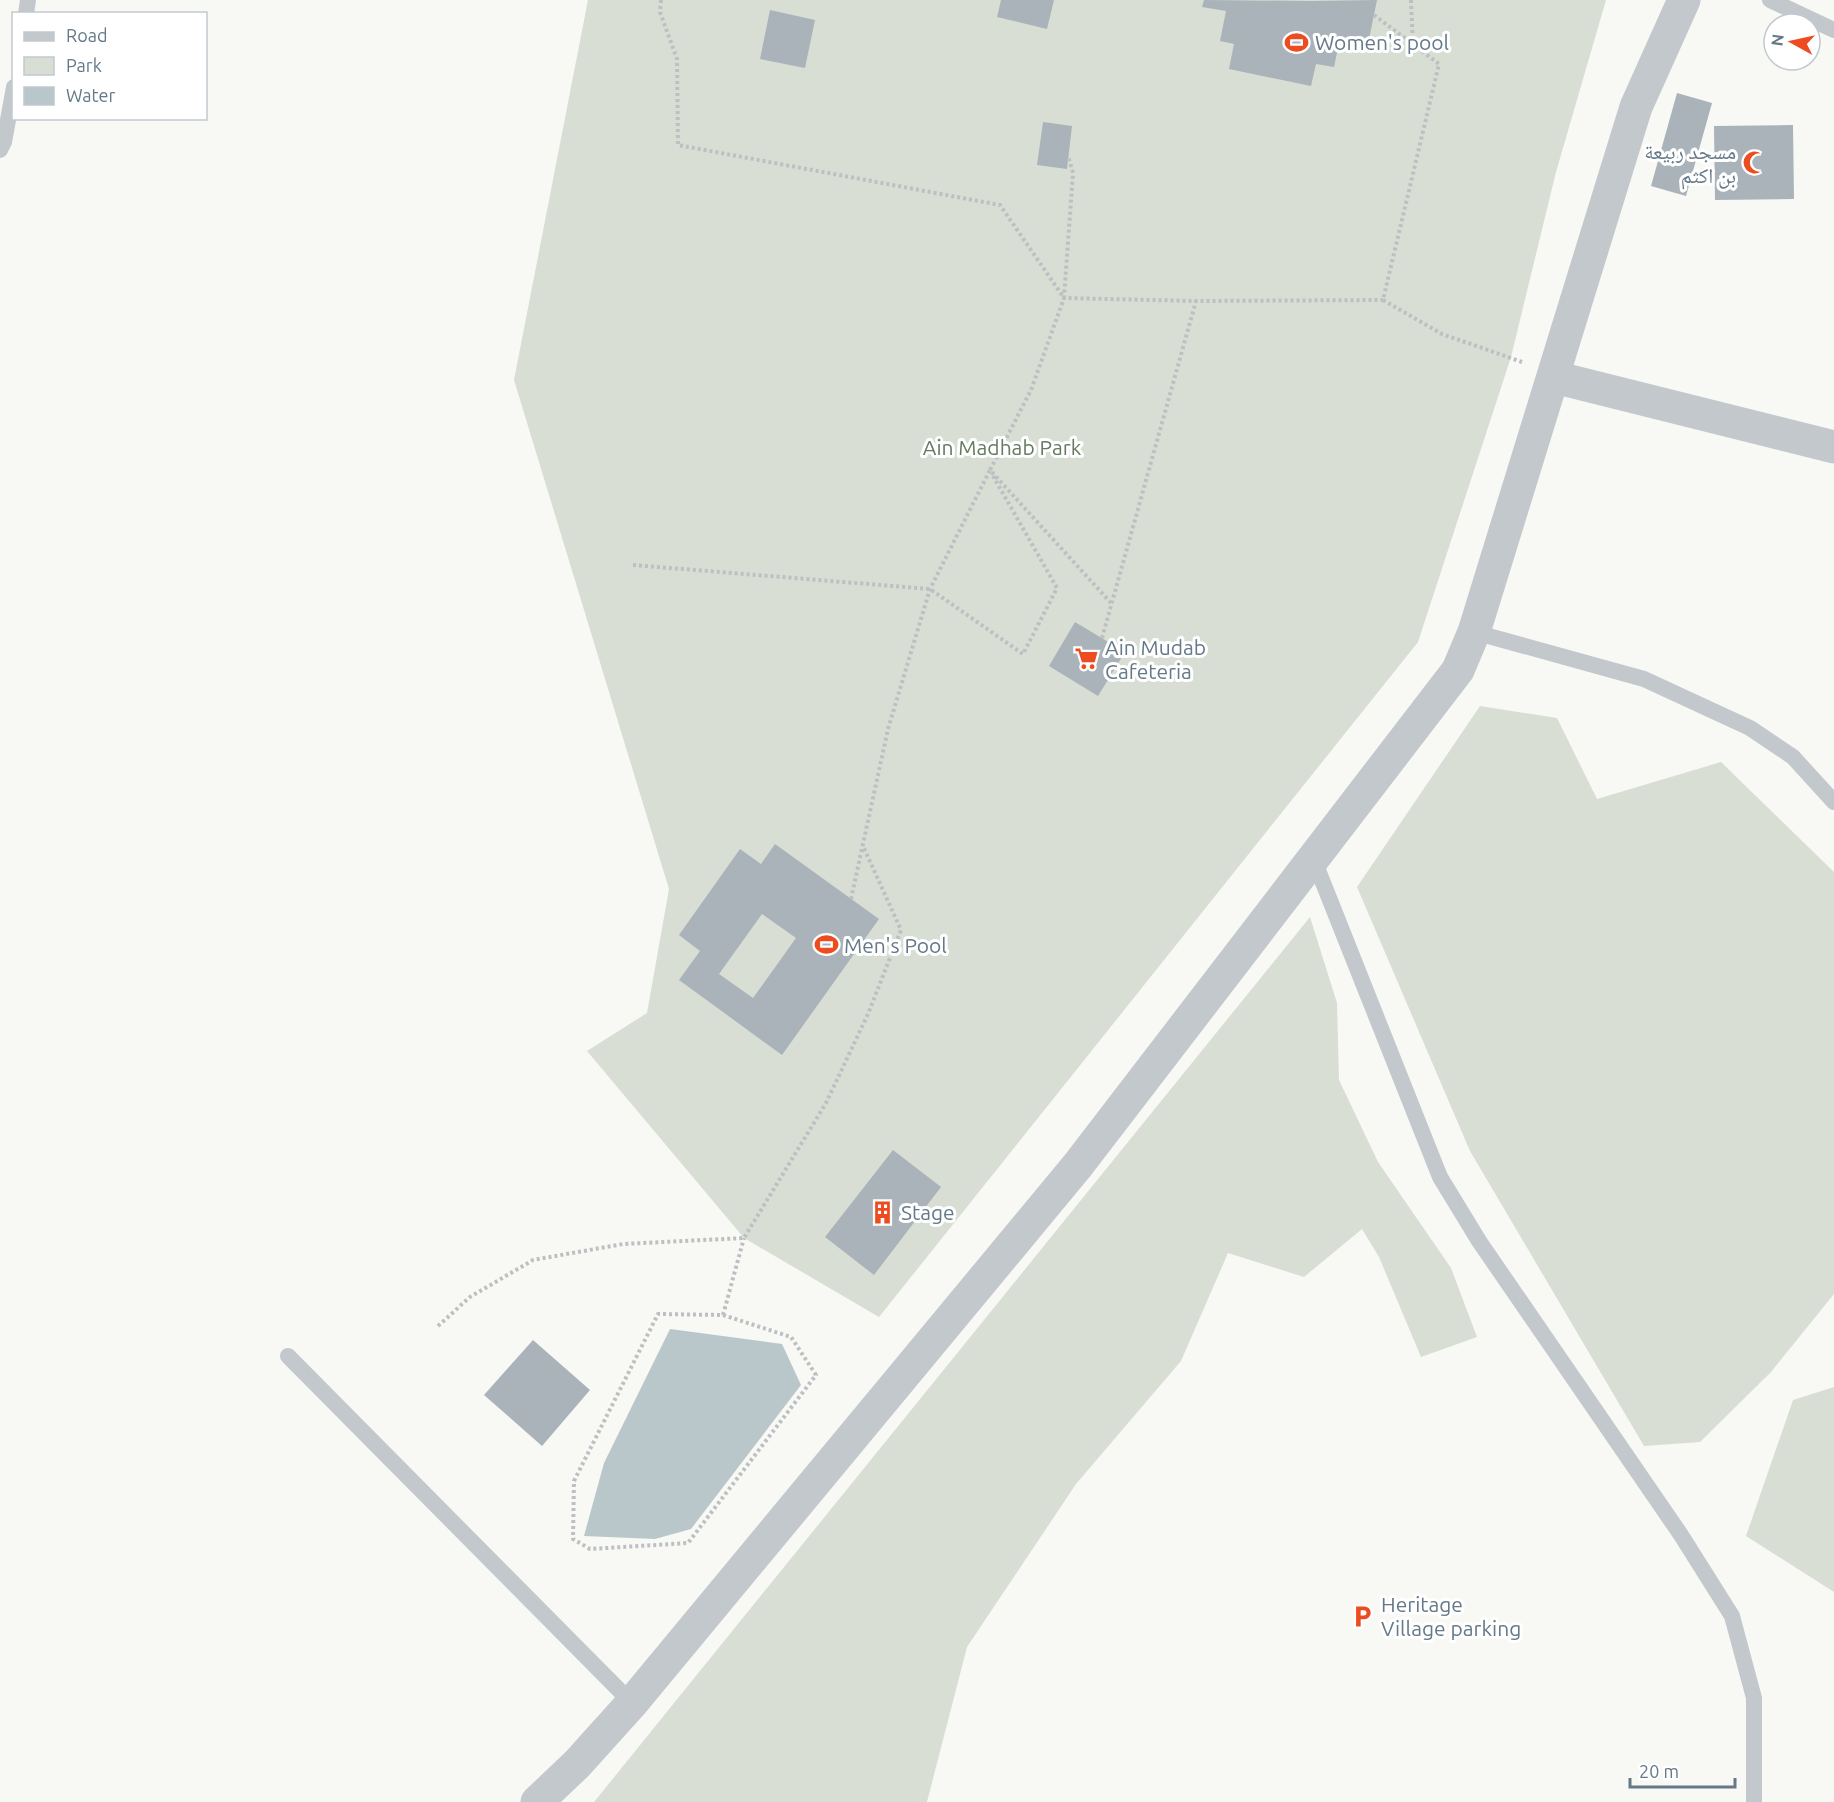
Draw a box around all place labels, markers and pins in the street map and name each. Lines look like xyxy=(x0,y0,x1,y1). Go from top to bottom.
sports icon: Women's pool xyxy=(1284,29,1310,55)
place label: Women's pool xyxy=(1315,30,1449,54)
place label: مسجد ربيعة بن اكثم xyxy=(1644,139,1736,190)
mosque icon: مسجد ربيعة بن اكثم xyxy=(1741,150,1767,176)
place label: Ain Mudab Cafeteria xyxy=(1105,635,1206,683)
supermarket icon: Ain Mudab Cafeteria xyxy=(1074,646,1100,672)
sports icon: Men's Pool xyxy=(813,932,839,958)
place label: Men's Pool xyxy=(844,933,947,957)
building icon: Stage xyxy=(870,1199,896,1225)
place label: Stage xyxy=(901,1200,955,1224)
place label: Heritage Village parking xyxy=(1381,1592,1521,1640)
parking icon: Heritage Village parking xyxy=(1350,1603,1376,1629)

